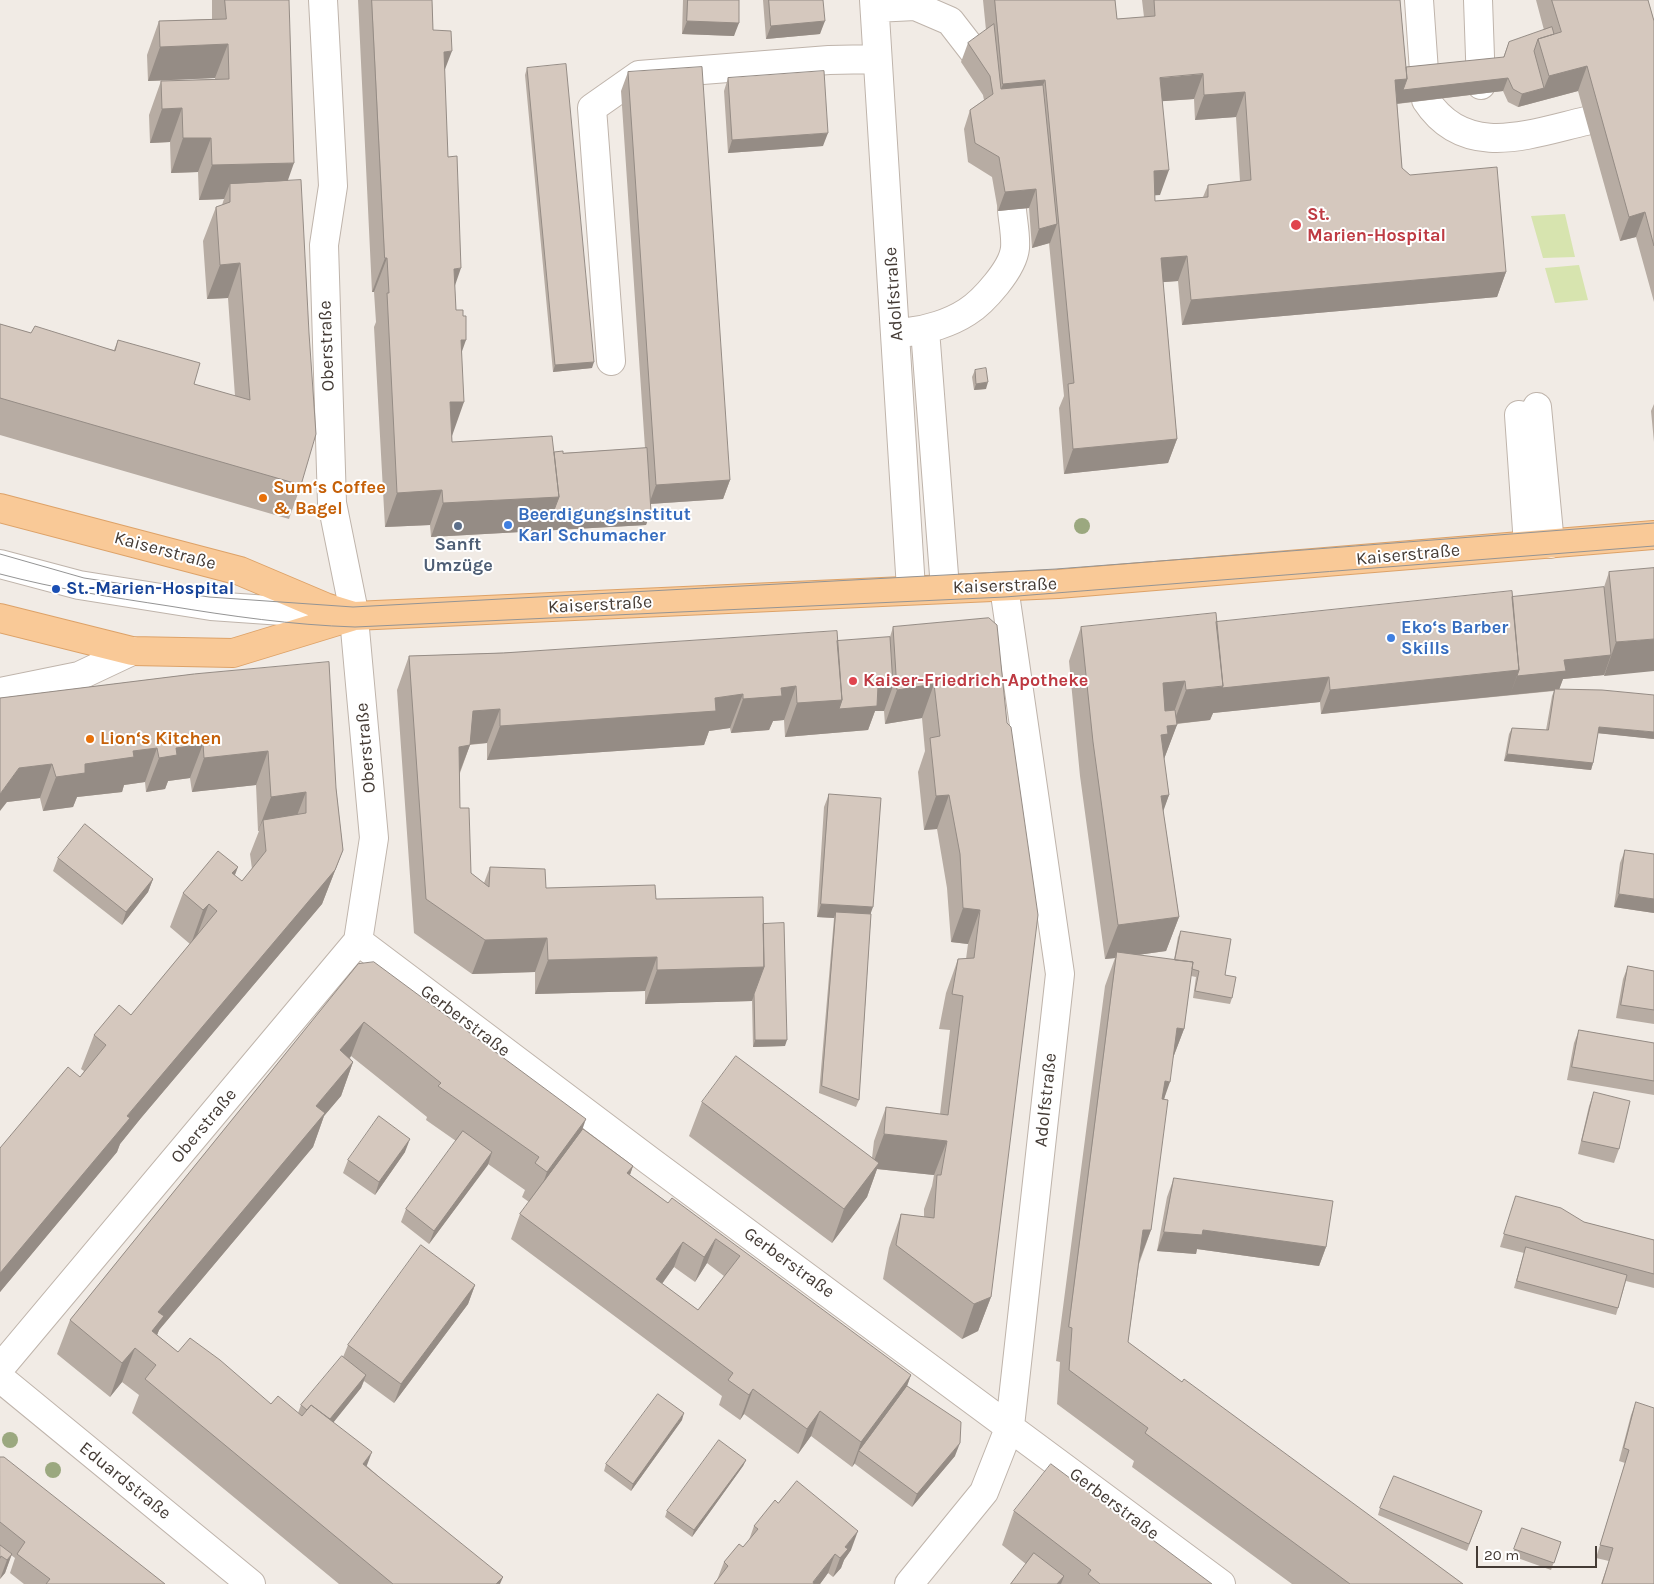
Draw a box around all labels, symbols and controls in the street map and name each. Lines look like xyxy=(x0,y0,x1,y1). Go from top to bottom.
place label: St. Marien-Hospital xyxy=(1307,204,1446,246)
marker: St. Marien-Hospital xyxy=(1289,218,1303,232)
street label: Adolfstraße xyxy=(880,246,908,342)
street label: Oberstraße xyxy=(315,300,339,392)
place label: Sum‘s Coffee & Bagel xyxy=(273,477,386,520)
marker: Sum‘s Coffee & Bagel xyxy=(257,492,269,504)
place label: Beerdigungsinstitut Karl Schumacher xyxy=(518,504,691,546)
marker: Beerdigungsinstitut Karl Schumacher xyxy=(502,519,514,531)
marker: Sanft Umzüge xyxy=(452,520,464,532)
street label: Kaiserstraße xyxy=(112,527,218,575)
place label: Sanft Umzüge xyxy=(423,534,493,576)
street label: Kaiserstraße xyxy=(1355,540,1461,570)
street label: Kaiserstraße xyxy=(952,573,1058,599)
place label: St.-Marien-Hospital xyxy=(66,578,234,600)
marker: St.-Marien-Hospital xyxy=(50,583,62,595)
street label: Kaiserstraße xyxy=(547,591,653,619)
place label: Eko‘s Barber Skills xyxy=(1401,617,1508,660)
marker: Eko‘s Barber Skills xyxy=(1385,632,1397,644)
place label: Kaiser-Friedrich-Apotheke xyxy=(863,670,1088,692)
marker: Kaiser-Friedrich-Apotheke xyxy=(847,675,859,687)
street label: Oberstraße xyxy=(351,702,381,794)
place label: Lion‘s Kitchen xyxy=(100,728,221,750)
marker: Lion‘s Kitchen xyxy=(84,733,96,745)
street label: Gerberstraße xyxy=(416,980,514,1062)
street label: Adolfstraße xyxy=(1030,1052,1062,1148)
street label: Oberstraße xyxy=(166,1084,242,1168)
street label: Gerberstraße xyxy=(739,1223,839,1303)
street label: Eduardstraße xyxy=(75,1437,175,1525)
street label: Gerberstraße xyxy=(1065,1463,1163,1545)
scale bar xyxy=(1479,1536,1600,1568)
text: 20 m xyxy=(1484,1546,1519,1564)

